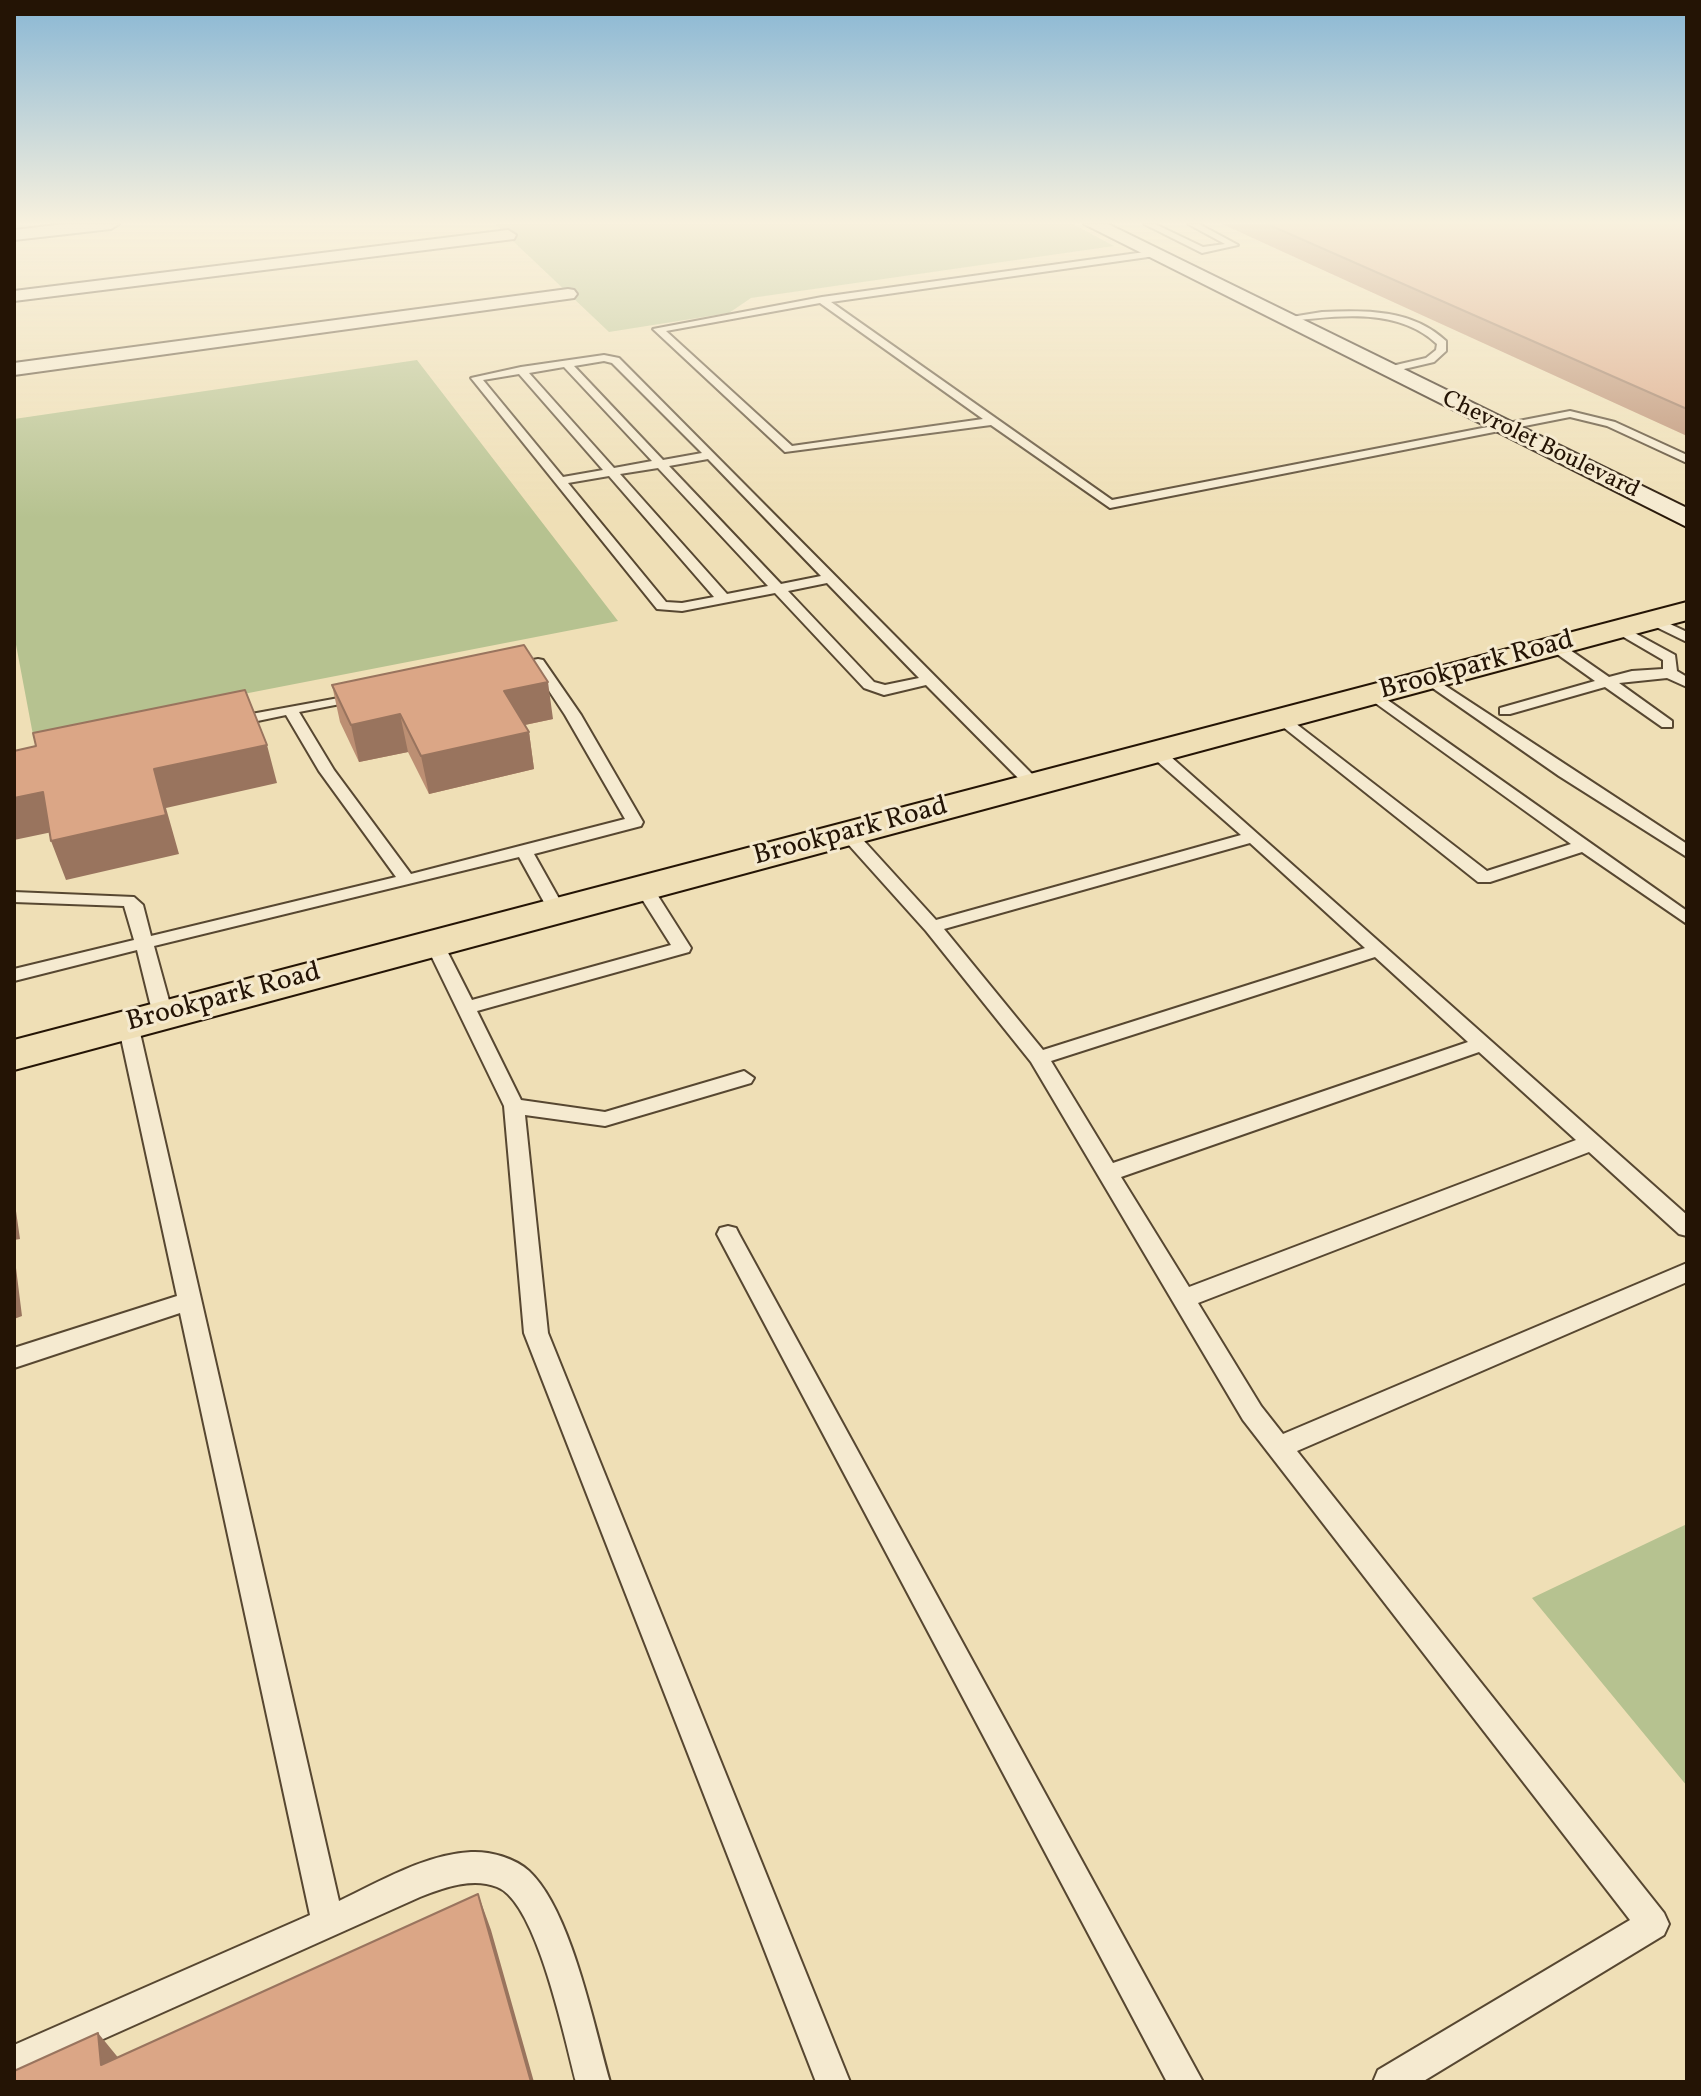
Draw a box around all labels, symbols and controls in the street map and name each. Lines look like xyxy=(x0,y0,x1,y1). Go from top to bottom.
street label: Chevrolet Boulevard xyxy=(1437,386,1643,506)
street label: Brookpark Road xyxy=(1376,625,1578,709)
street label: Brookpark Road xyxy=(750,791,952,875)
street label: Brookpark Road xyxy=(123,957,325,1041)

